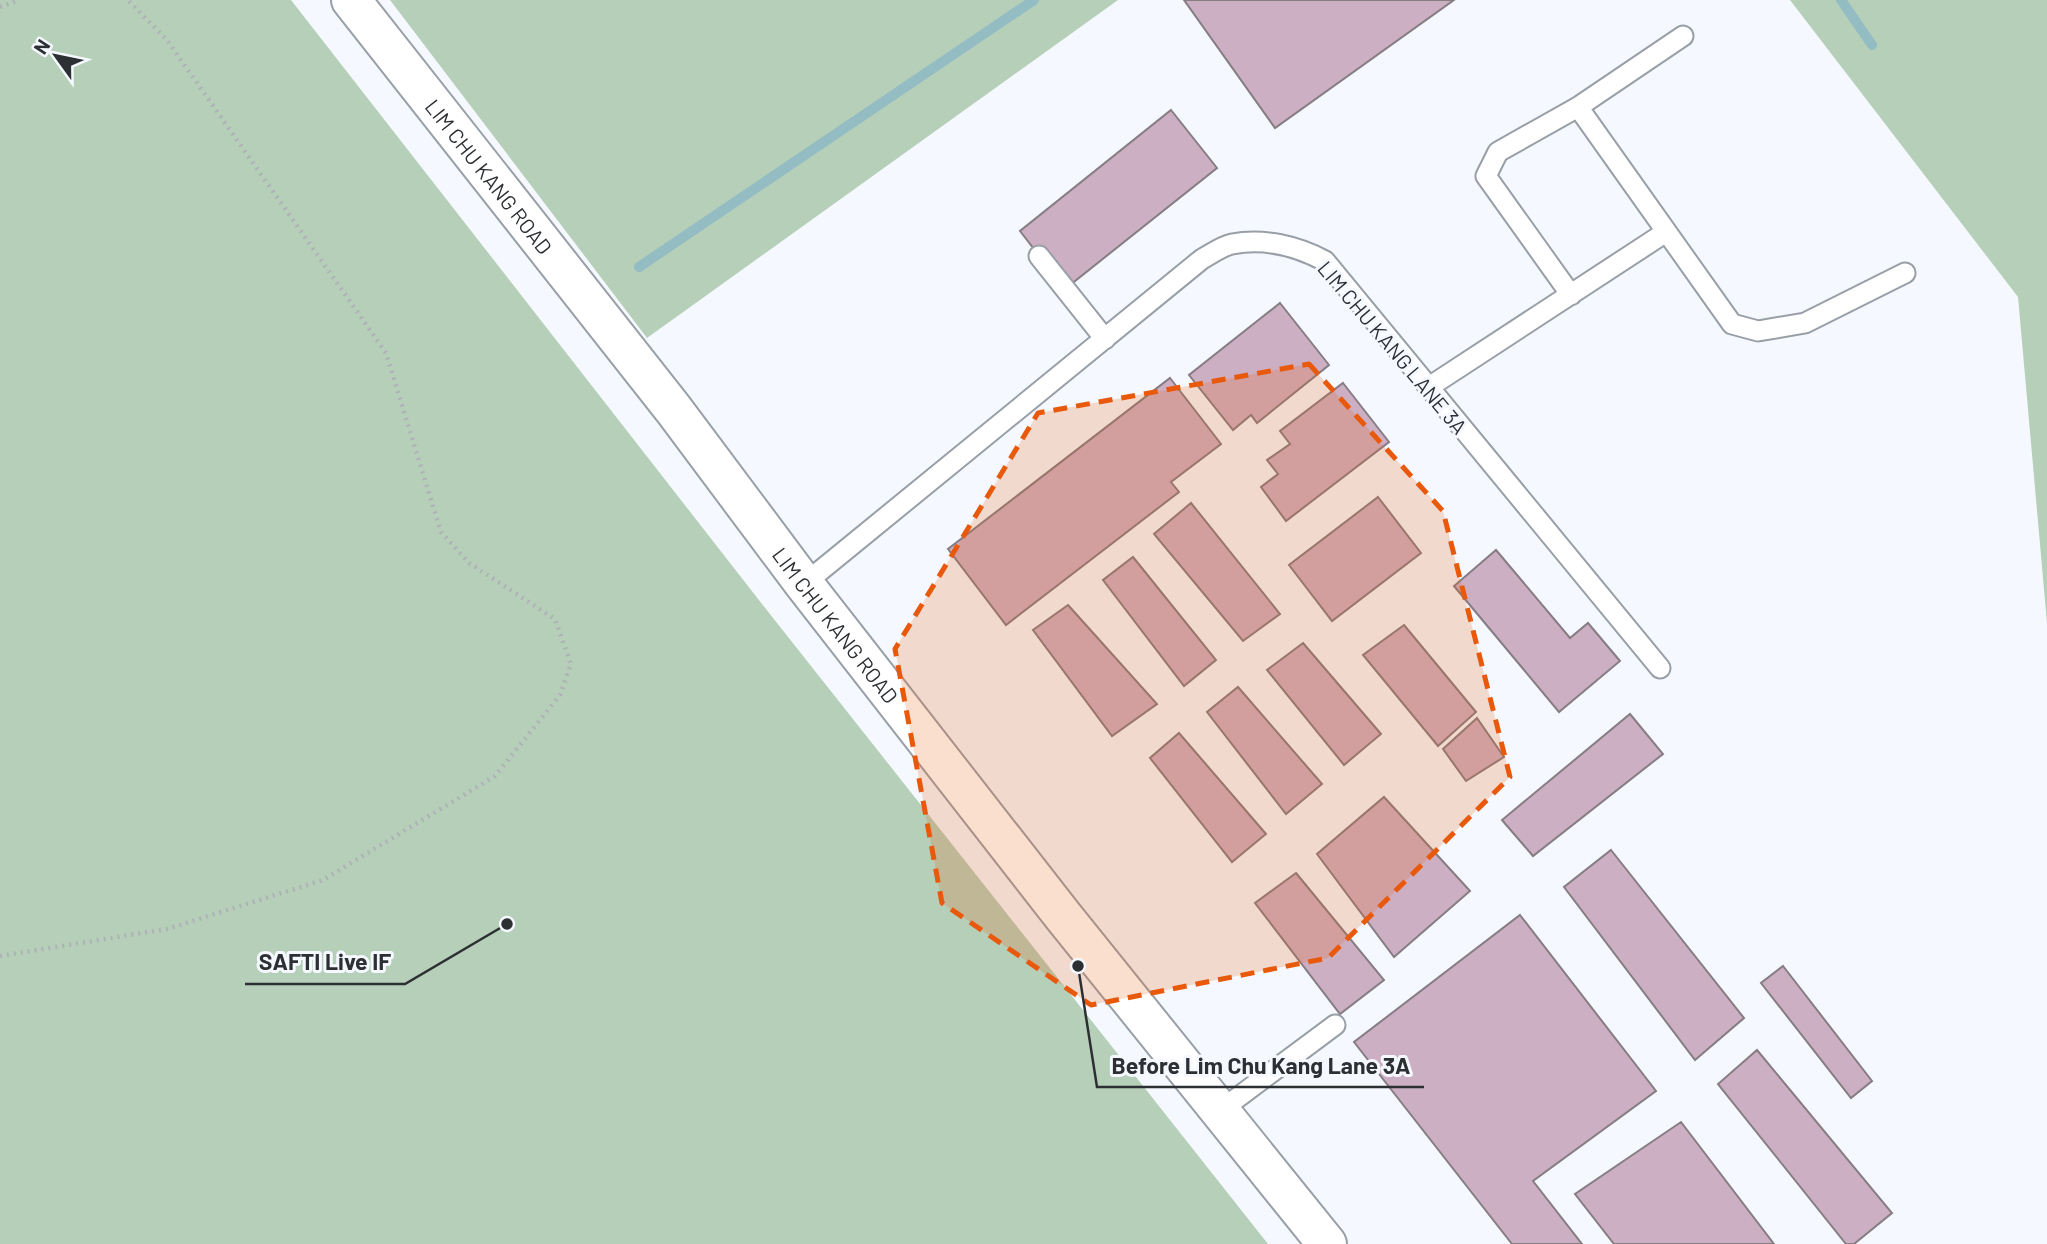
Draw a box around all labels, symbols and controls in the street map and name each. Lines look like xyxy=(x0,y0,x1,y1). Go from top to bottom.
north arrow xyxy=(21,21,91,91)
text: N xyxy=(28,35,54,58)
street label: LIM CHU KANG ROAD xyxy=(421,94,558,258)
street label: LIM CHU KANG LANE 3A xyxy=(1313,255,1473,439)
street label: LIM CHU KANG ROAD xyxy=(768,542,904,707)
callout: SAFTI Live IF xyxy=(245,940,405,984)
text: SAFTI Live IF xyxy=(259,947,391,975)
callout: Before Lim Chu Kang Lane 3A xyxy=(1097,1043,1424,1087)
text: Before Lim Chu Kang Lane 3A xyxy=(1111,1051,1411,1079)

